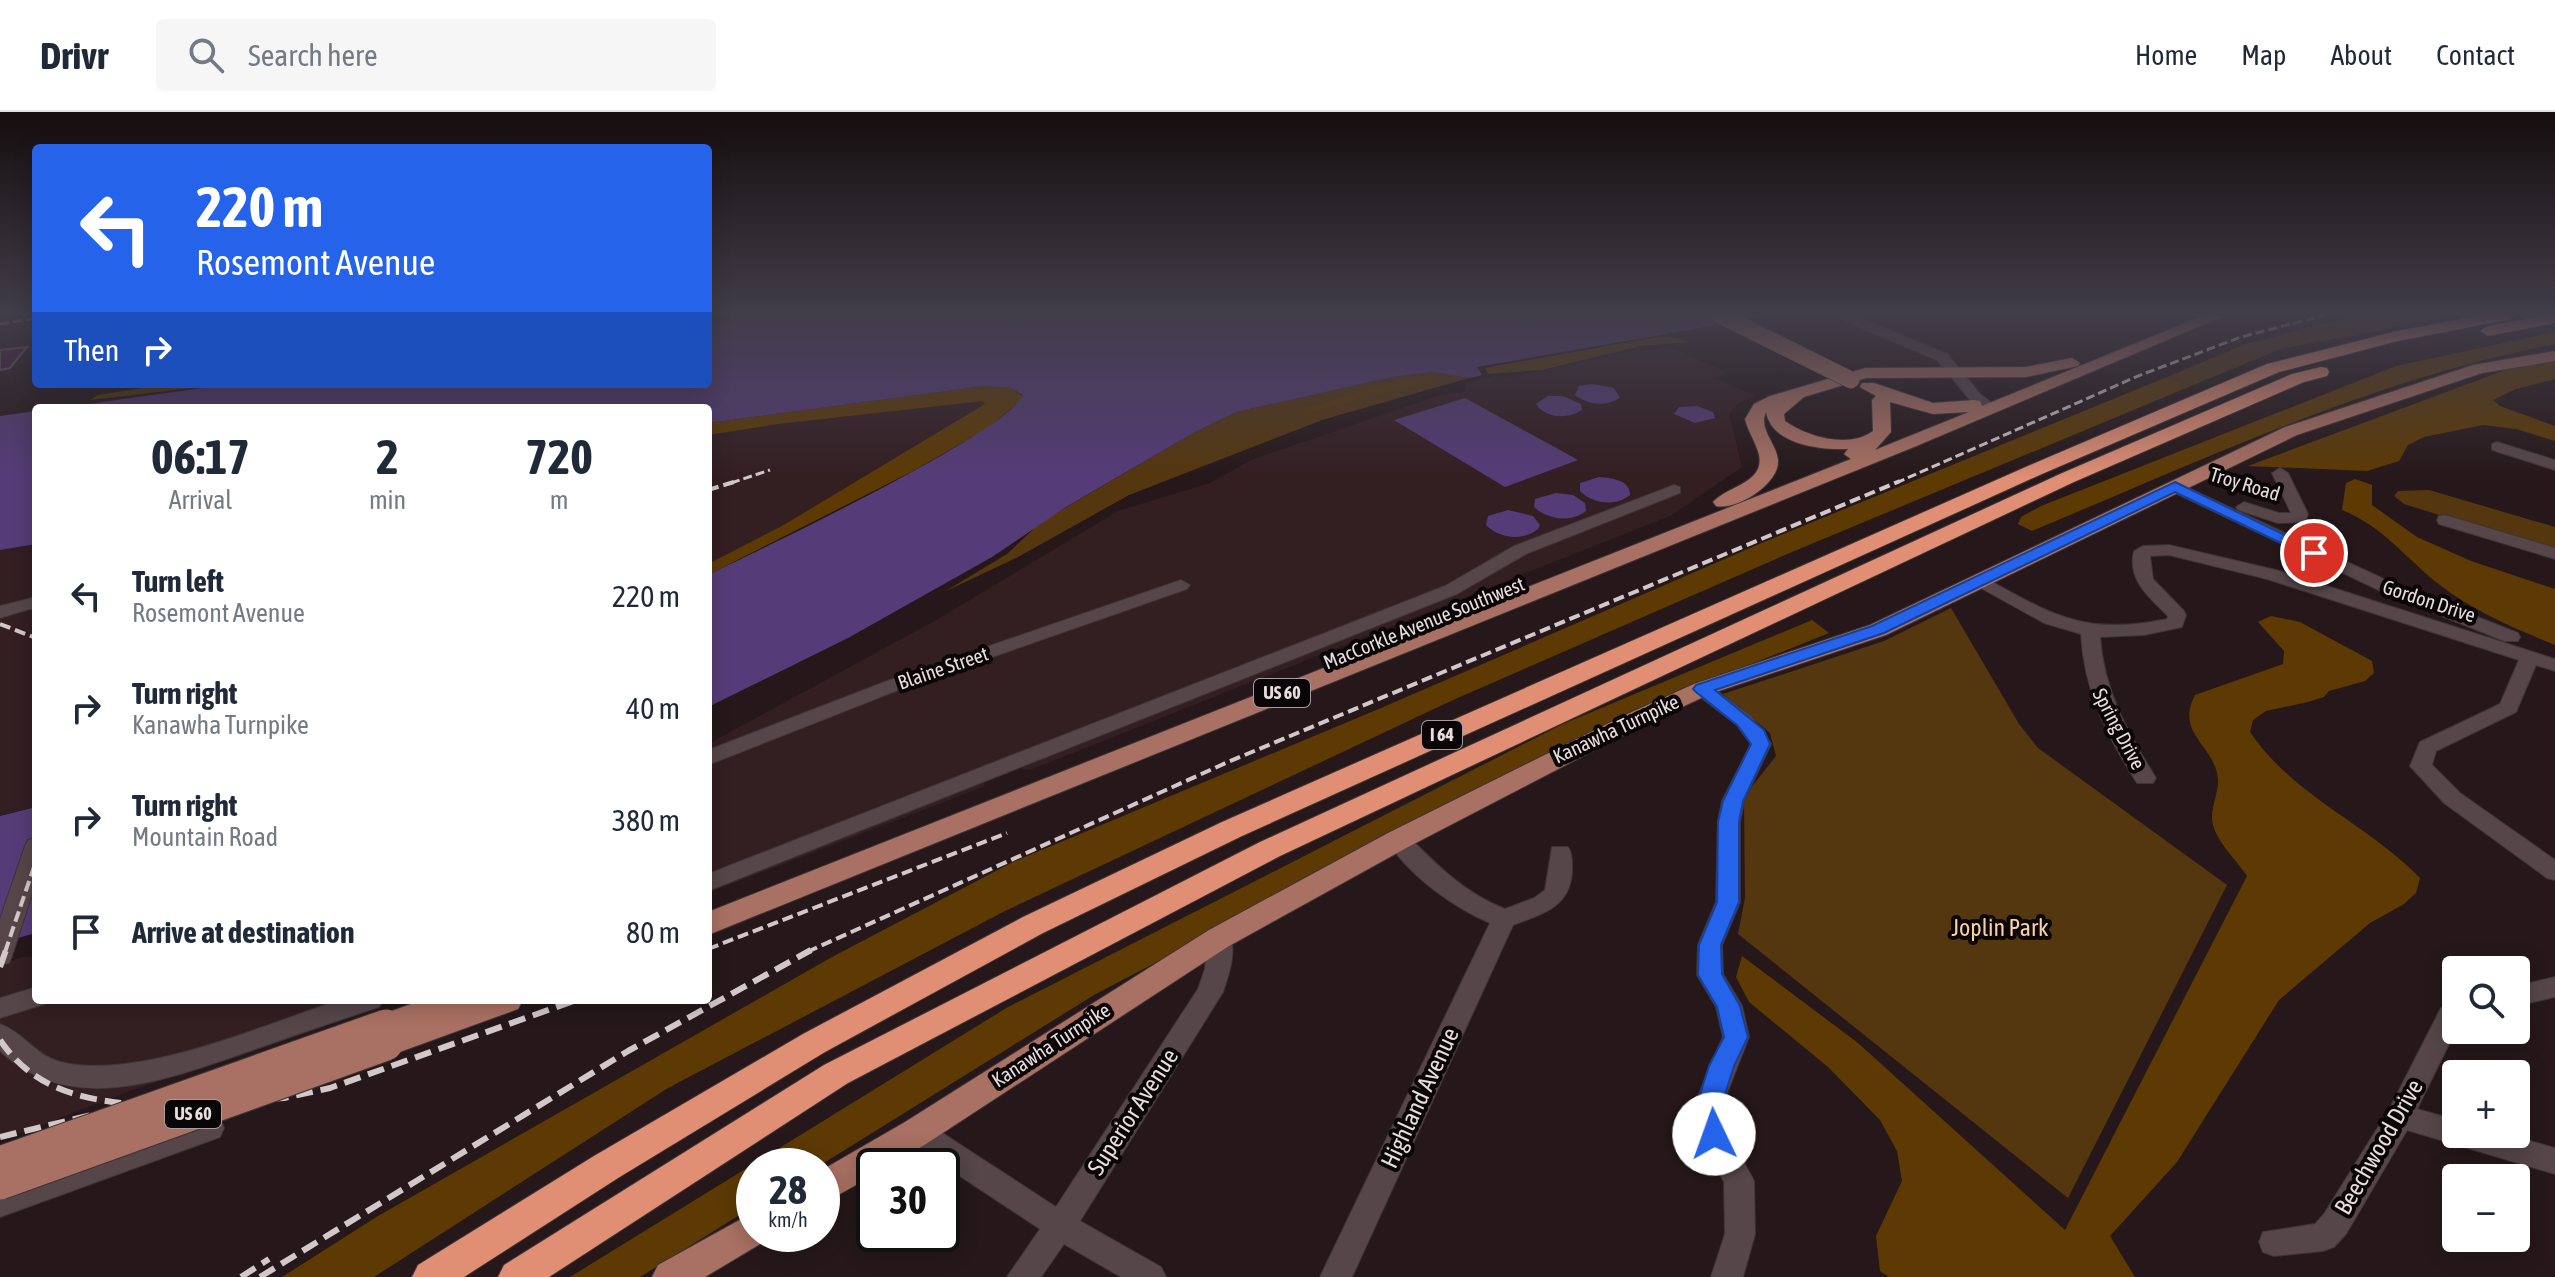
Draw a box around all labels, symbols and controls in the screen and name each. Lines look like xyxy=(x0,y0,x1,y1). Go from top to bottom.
search box xyxy=(156,19,716,91)
icon: search xyxy=(184,33,228,77)
text: Drivr xyxy=(40,34,108,77)
text: Search here xyxy=(248,38,378,72)
text: Home xyxy=(2135,39,2197,71)
text: Map xyxy=(2241,39,2286,71)
text: About xyxy=(2330,39,2392,71)
text: Contact xyxy=(2436,39,2515,71)
text: 220 m xyxy=(196,175,323,239)
icon: left xyxy=(64,176,168,280)
text: Rosemont Avenue xyxy=(196,241,435,283)
icon: right xyxy=(135,328,179,372)
text: Then xyxy=(64,333,119,367)
text: 06:17 xyxy=(151,429,250,484)
text: 2 xyxy=(376,429,399,484)
text: 720 xyxy=(525,429,593,484)
street label: Troy Road xyxy=(2207,462,2283,505)
text: Arrival xyxy=(169,485,232,515)
text: min xyxy=(369,485,406,515)
text: m xyxy=(550,485,568,515)
pin xyxy=(2280,519,2348,587)
icon: arrive xyxy=(2292,531,2336,575)
text: Turn left xyxy=(132,564,224,598)
street label: MacCorkle Avenue Southwest xyxy=(1320,572,1528,673)
icon: left xyxy=(64,574,108,618)
street label: Gordon Drive xyxy=(2380,575,2478,626)
text: 220 m xyxy=(612,579,680,613)
text: Rosemont Avenue xyxy=(132,598,305,628)
street label: Blaine Street xyxy=(895,641,991,694)
text: Turn right xyxy=(132,676,238,710)
road number: US 60 xyxy=(1254,679,1310,707)
street label: Spring Drive xyxy=(2089,684,2150,773)
icon: right xyxy=(64,686,108,730)
street label: Kanawha Turnpike xyxy=(1549,689,1682,768)
text: 40 m xyxy=(626,691,680,725)
text: Kanawha Turnpike xyxy=(132,710,309,740)
road number: I 64 xyxy=(1422,721,1462,749)
text: Turn right xyxy=(132,788,238,822)
icon: right xyxy=(64,798,108,842)
text: 380 m xyxy=(612,803,680,837)
text: Mountain Road xyxy=(132,822,278,852)
icon: arrive xyxy=(64,910,108,954)
park label: Joplin Park xyxy=(1951,914,2049,941)
text: Arrive at destination xyxy=(132,915,354,949)
text: 80 m xyxy=(626,915,680,949)
map controls xyxy=(2442,956,2530,1252)
button: search xyxy=(2442,956,2530,1044)
street label: Kanawha Turnpike xyxy=(987,998,1114,1091)
street label: Highland Avenue xyxy=(1375,1023,1464,1172)
street label: Superior Avenue xyxy=(1082,1044,1183,1180)
button: + xyxy=(2442,1060,2530,1148)
street label: Beechwood Drive xyxy=(2329,1074,2428,1219)
position arrow xyxy=(1672,1092,1756,1176)
road number: US 60 xyxy=(165,1100,221,1128)
speed limit sign: 30 xyxy=(856,1148,960,1252)
button: − xyxy=(2442,1164,2530,1252)
text: 28 xyxy=(769,1167,807,1212)
text: km/h xyxy=(768,1208,808,1231)

